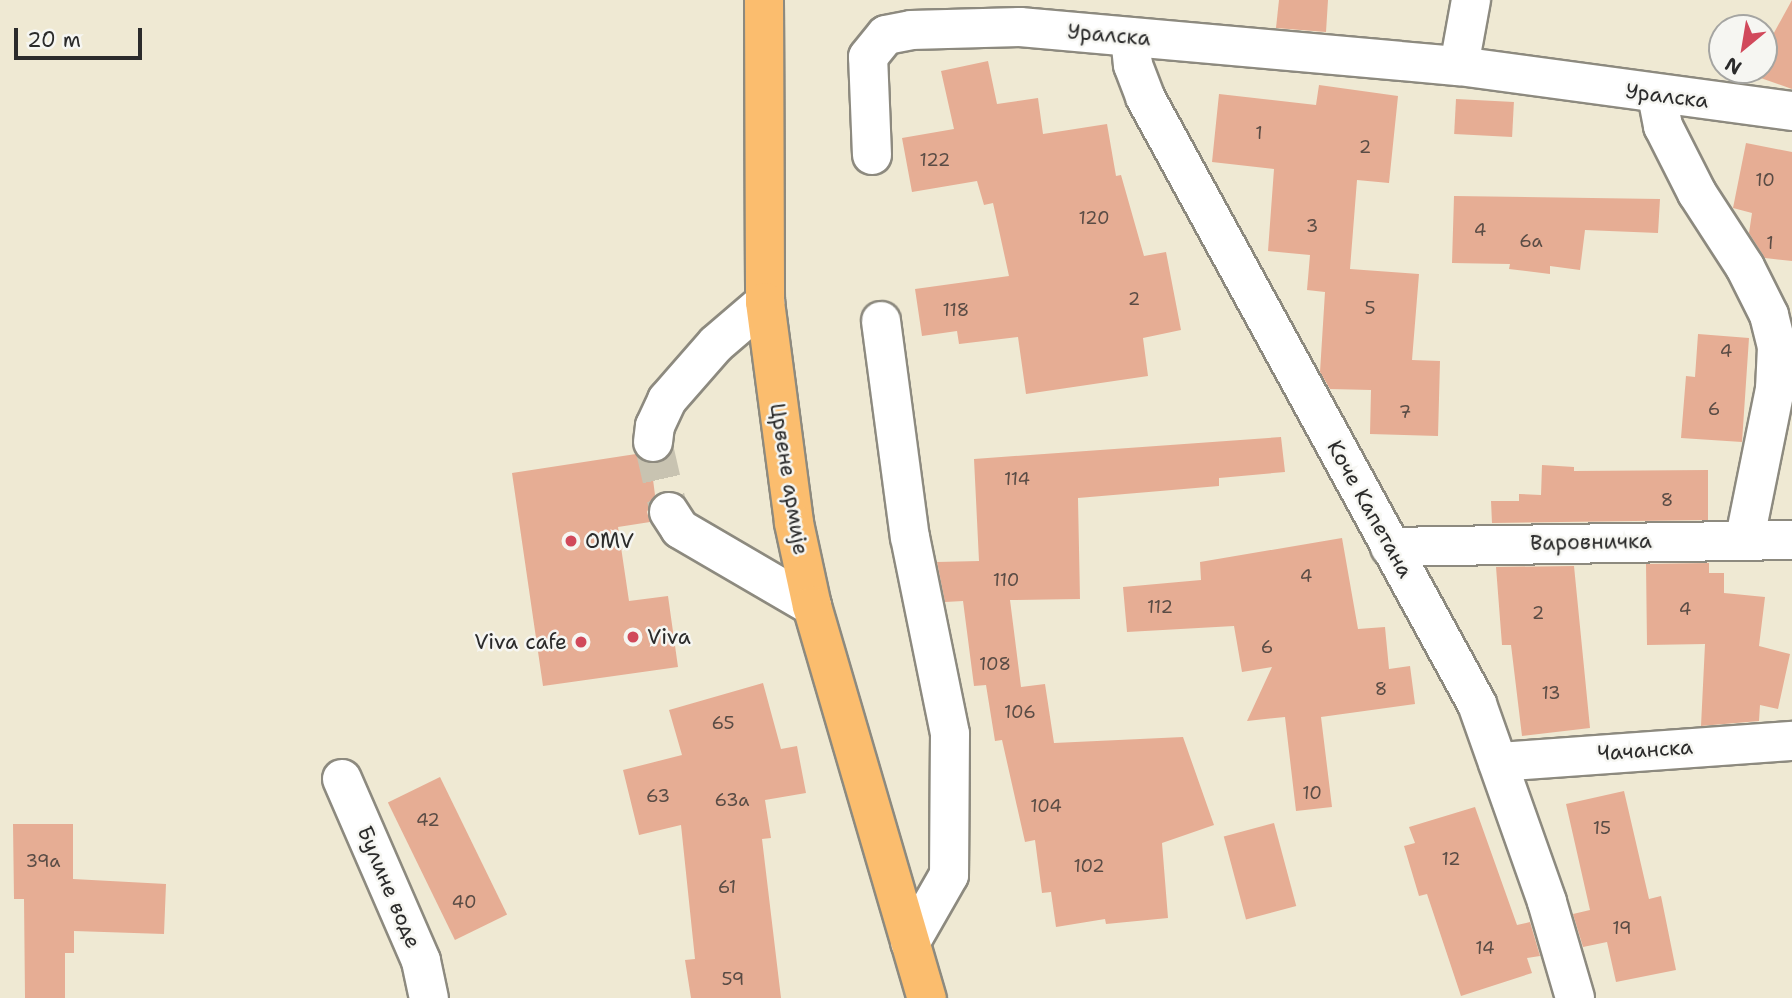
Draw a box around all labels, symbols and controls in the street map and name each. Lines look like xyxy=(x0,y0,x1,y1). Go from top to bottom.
scale bar xyxy=(18,14,145,58)
north arrow xyxy=(1708,14,1778,84)
street label: Уралска xyxy=(1066,19,1152,51)
text: 20 m xyxy=(27,26,81,54)
text: N xyxy=(1720,51,1746,80)
street label: Уралска xyxy=(1624,78,1710,114)
house number: 1 xyxy=(1255,122,1263,144)
house number: 2 xyxy=(1359,136,1371,158)
house number: 122 xyxy=(920,149,950,171)
house number: 10 xyxy=(1755,169,1775,191)
house number: 120 xyxy=(1078,207,1110,229)
house number: 3 xyxy=(1306,215,1318,237)
house number: 4 xyxy=(1474,219,1486,241)
house number: 6a xyxy=(1519,230,1543,252)
house number: 1 xyxy=(1766,232,1774,254)
house number: 2 xyxy=(1128,288,1140,310)
house number: 5 xyxy=(1364,297,1376,319)
house number: 118 xyxy=(943,299,969,321)
house number: 4 xyxy=(1720,340,1732,362)
house number: 6 xyxy=(1708,398,1720,420)
street label: Црвене армије xyxy=(765,401,813,557)
house number: 7 xyxy=(1399,401,1411,423)
street label: Коче Капетана xyxy=(1322,436,1418,582)
house number: 114 xyxy=(1004,468,1030,490)
house number: 8 xyxy=(1661,489,1673,511)
place label: OMV xyxy=(585,528,634,554)
street label: Варовничка xyxy=(1530,528,1652,556)
marker: OMV xyxy=(563,533,579,549)
house number: 4 xyxy=(1300,565,1312,587)
house number: 110 xyxy=(993,569,1019,591)
house number: 112 xyxy=(1147,596,1173,618)
house number: 4 xyxy=(1679,598,1691,620)
house number: 2 xyxy=(1532,602,1544,624)
place label: Viva xyxy=(647,624,691,650)
place label: Viva cafe xyxy=(474,629,567,655)
marker: Viva xyxy=(625,629,641,645)
marker: Viva cafe xyxy=(573,634,589,650)
house number: 6 xyxy=(1261,636,1273,658)
house number: 108 xyxy=(979,653,1011,675)
house number: 8 xyxy=(1375,678,1387,700)
house number: 13 xyxy=(1541,682,1561,704)
house number: 106 xyxy=(1004,701,1036,723)
house number: 65 xyxy=(712,712,734,734)
street label: Чачанска xyxy=(1596,734,1694,766)
house number: 10 xyxy=(1302,782,1322,804)
house number: 63 xyxy=(646,785,670,807)
house number: 63a xyxy=(715,789,749,811)
house number: 104 xyxy=(1030,795,1062,817)
house number: 42 xyxy=(416,809,440,831)
house number: 15 xyxy=(1593,817,1611,839)
street label: Булине воде xyxy=(352,822,426,952)
house number: 12 xyxy=(1441,848,1461,870)
house number: 39a xyxy=(25,850,61,872)
house number: 102 xyxy=(1073,855,1105,877)
house number: 61 xyxy=(718,876,736,898)
house number: 40 xyxy=(451,891,477,913)
house number: 19 xyxy=(1612,917,1632,939)
house number: 14 xyxy=(1475,937,1495,959)
house number: 59 xyxy=(722,968,744,990)

